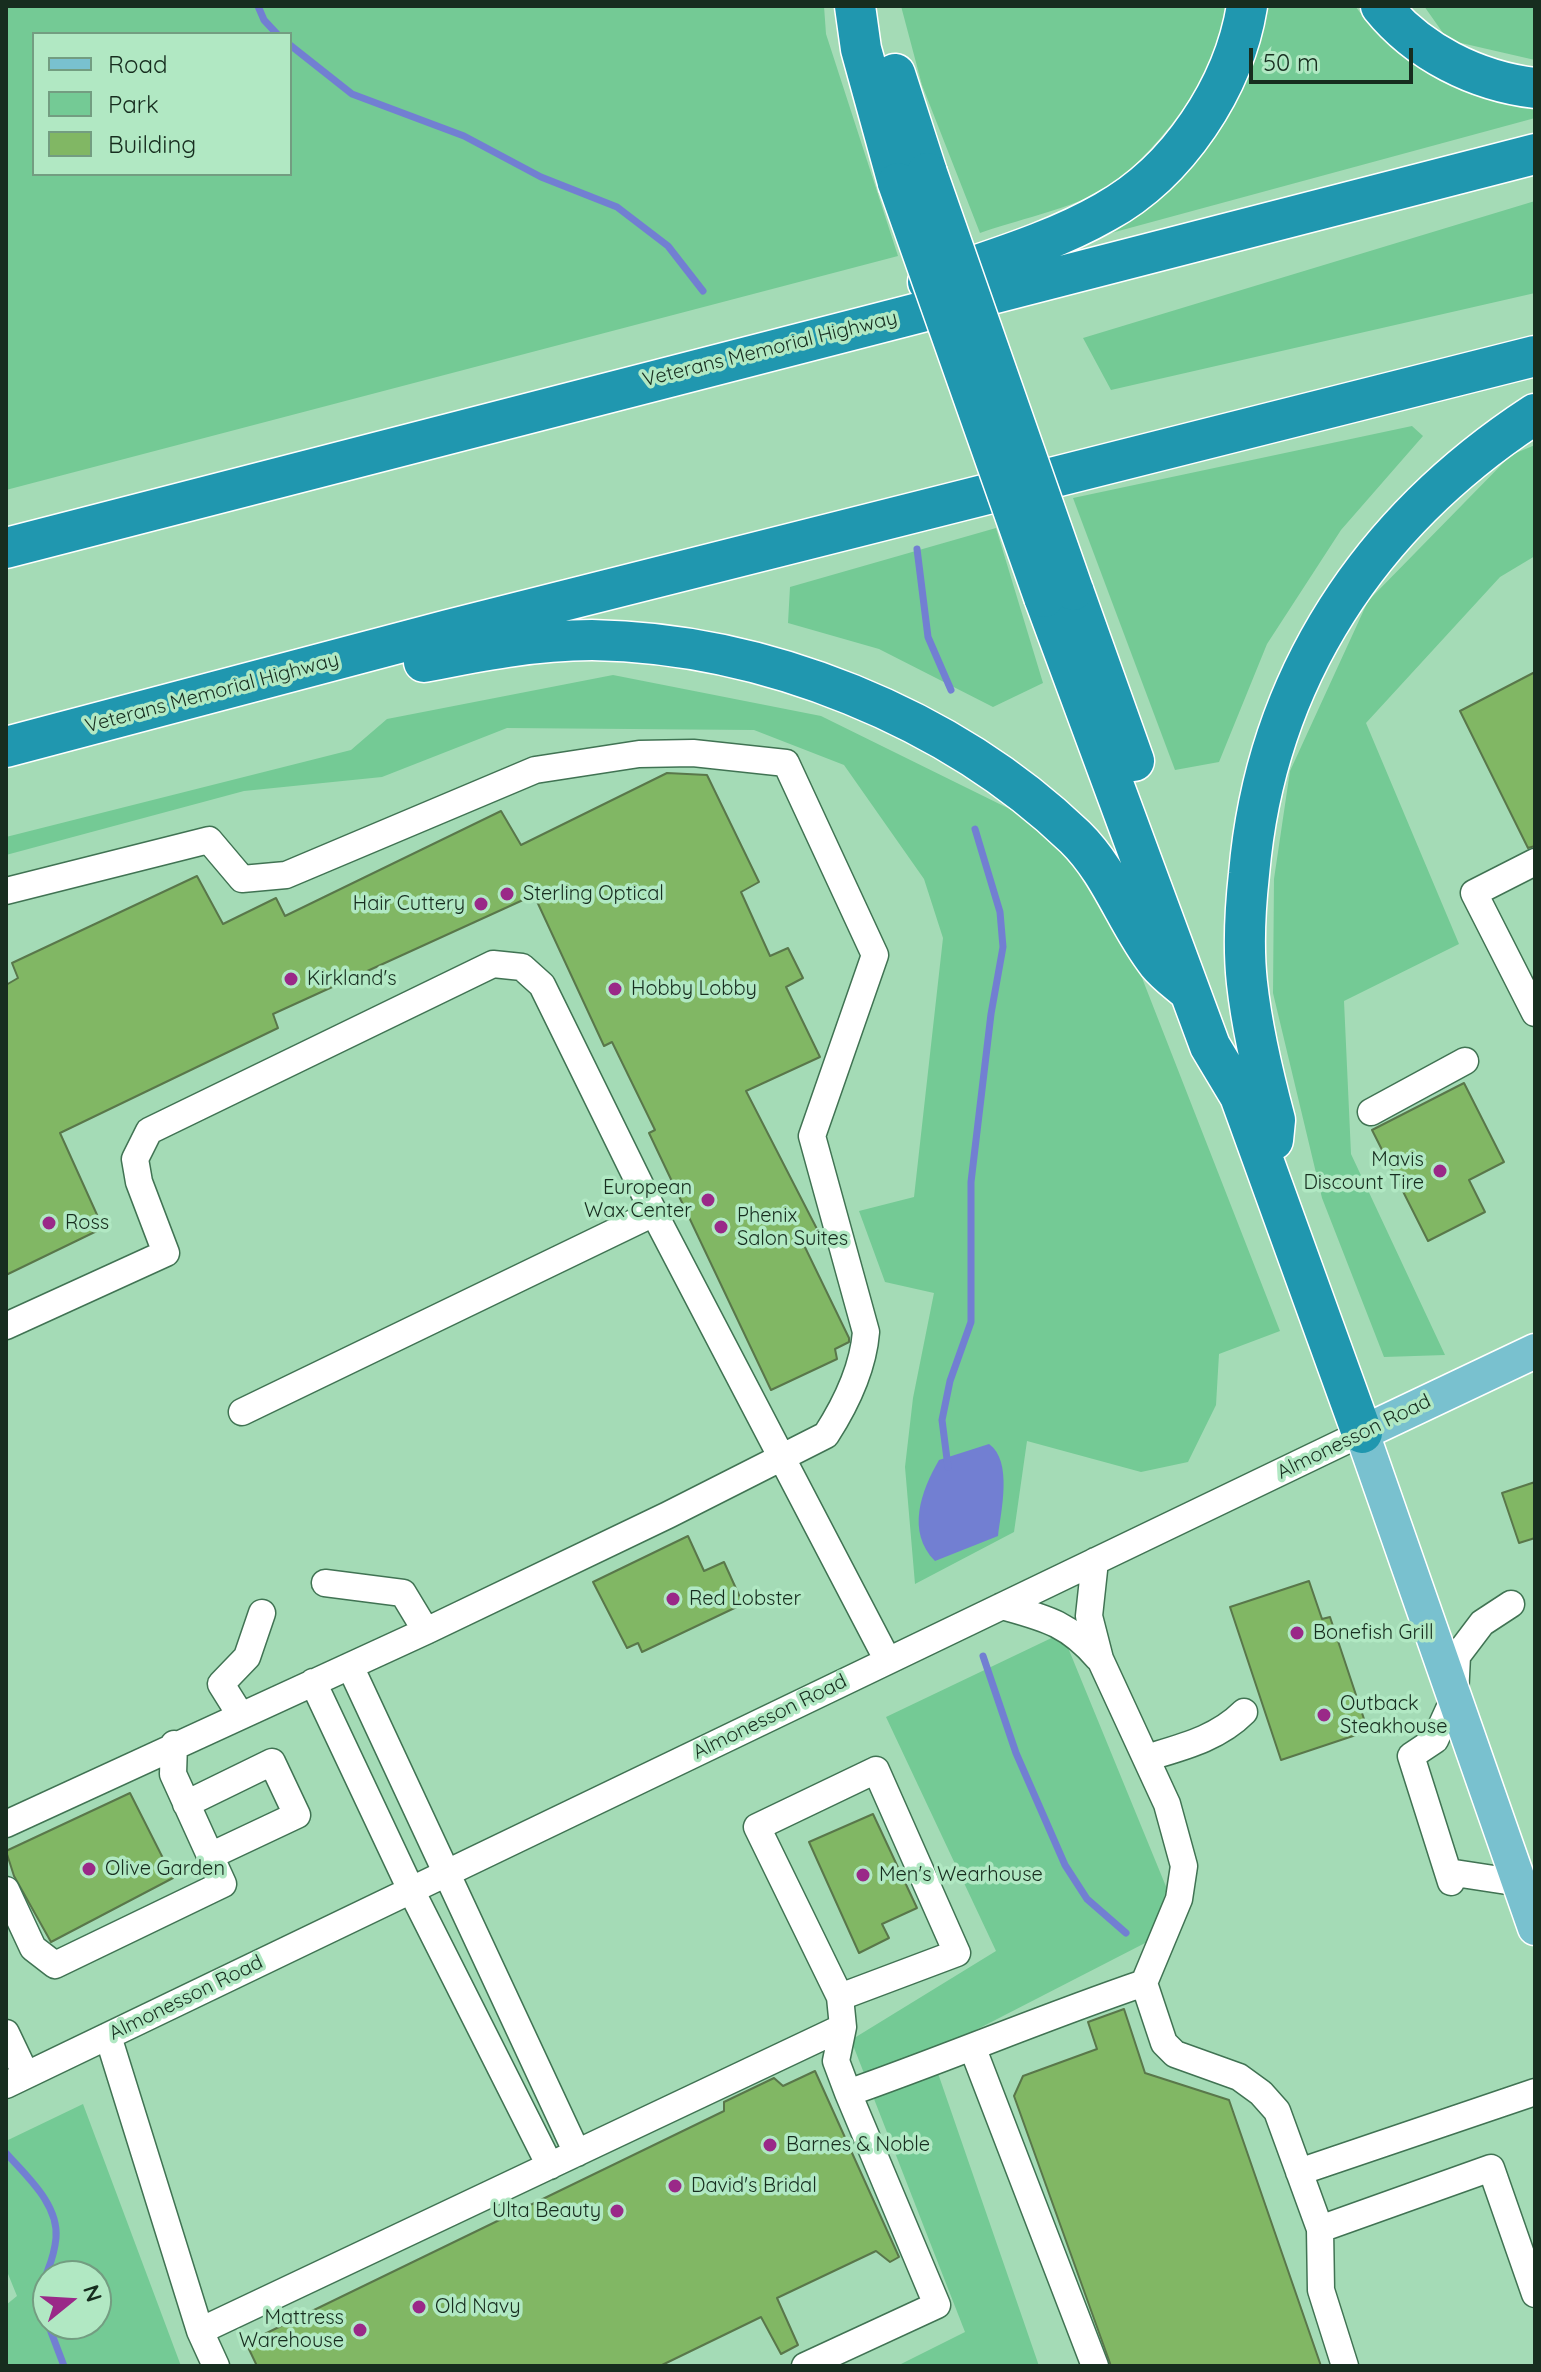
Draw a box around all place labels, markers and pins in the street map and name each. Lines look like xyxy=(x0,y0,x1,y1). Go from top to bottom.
place label: Sterling Optical xyxy=(523,882,664,906)
marker: Sterling Optical xyxy=(498,885,516,903)
place label: Hair Cuttery xyxy=(353,892,465,916)
marker: Hair Cuttery xyxy=(472,895,490,913)
place label: Kirkland's xyxy=(307,967,397,991)
marker: Kirkland's xyxy=(282,970,300,988)
place label: Hobby Lobby xyxy=(631,977,757,1001)
marker: Hobby Lobby xyxy=(606,980,624,998)
place label: Mavis Discount Tire xyxy=(1303,1148,1424,1195)
marker: Mavis Discount Tire xyxy=(1431,1162,1449,1180)
place label: European Wax Center xyxy=(584,1176,692,1223)
marker: European Wax Center xyxy=(699,1191,717,1209)
place label: Phenix Salon Suites xyxy=(737,1204,848,1251)
place label: Ross xyxy=(65,1211,109,1235)
marker: Ross xyxy=(40,1214,58,1232)
marker: Phenix Salon Suites xyxy=(712,1218,730,1236)
place label: Red Lobster xyxy=(689,1587,801,1611)
marker: Red Lobster xyxy=(664,1590,682,1608)
place label: Bonefish Grill xyxy=(1313,1621,1434,1645)
marker: Bonefish Grill xyxy=(1288,1624,1306,1642)
place label: Outback Steakhouse xyxy=(1340,1692,1448,1739)
marker: Outback Steakhouse xyxy=(1315,1706,1333,1724)
place label: Olive Garden xyxy=(105,1857,225,1881)
marker: Olive Garden xyxy=(80,1860,98,1878)
place label: Men's Wearhouse xyxy=(879,1863,1043,1887)
marker: Men's Wearhouse xyxy=(854,1866,872,1884)
place label: Barnes & Noble xyxy=(786,2133,930,2157)
marker: Barnes & Noble xyxy=(761,2136,779,2154)
place label: David's Bridal xyxy=(691,2174,817,2198)
marker: David's Bridal xyxy=(666,2177,684,2195)
place label: Ulta Beauty xyxy=(492,2199,601,2223)
marker: Ulta Beauty xyxy=(608,2202,626,2220)
place label: Old Navy xyxy=(435,2295,521,2319)
marker: Old Navy xyxy=(410,2298,428,2316)
place label: Mattress Warehouse xyxy=(239,2306,344,2353)
marker: Mattress Warehouse xyxy=(351,2321,369,2339)

